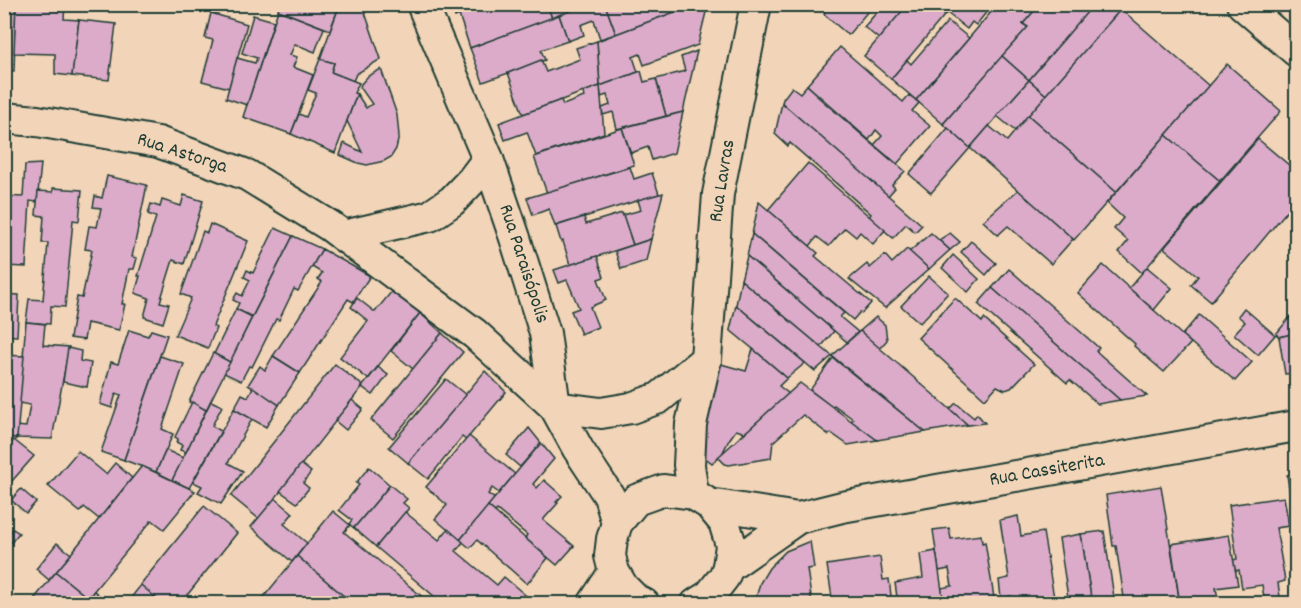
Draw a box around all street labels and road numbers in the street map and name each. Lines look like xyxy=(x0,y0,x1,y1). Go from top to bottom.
street label: Rua Astorga xyxy=(133,126,231,182)
street label: Rua Lavras xyxy=(703,138,743,224)
street label: Rua Paraisópolis xyxy=(491,201,555,327)
street label: Rua Cassiterita xyxy=(987,447,1107,495)

